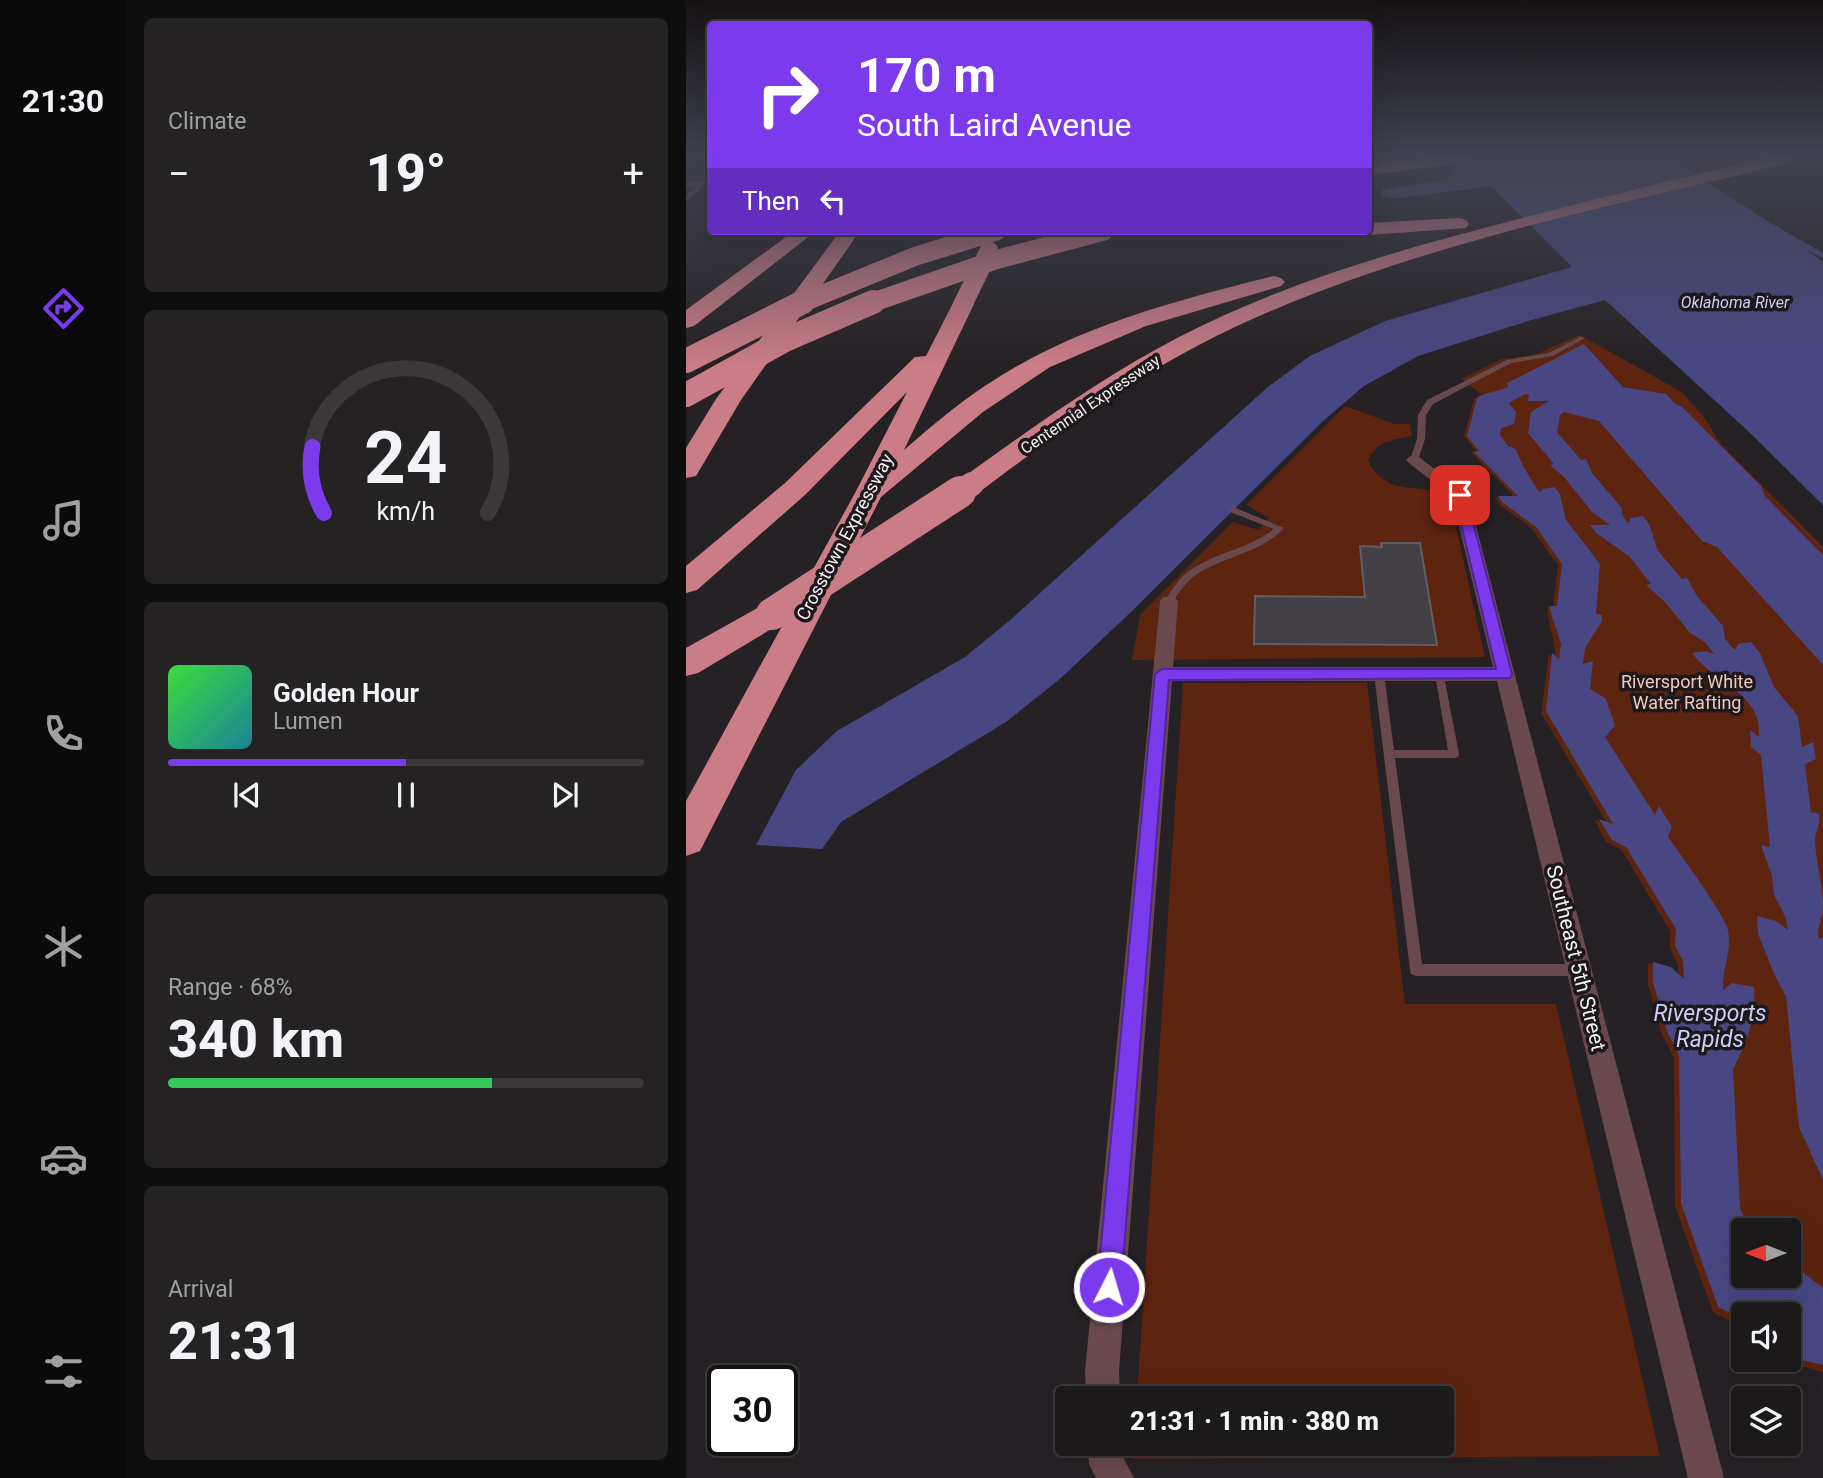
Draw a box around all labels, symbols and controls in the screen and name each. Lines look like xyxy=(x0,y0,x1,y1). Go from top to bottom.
text: 170 m xyxy=(857,47,996,104)
icon: right xyxy=(742,49,833,140)
text: 21:30 xyxy=(22,82,104,120)
text: South Laird Avenue xyxy=(857,106,1132,144)
text: Climate xyxy=(168,108,247,135)
text: 19° xyxy=(366,143,446,204)
text: − xyxy=(168,152,190,196)
text: + xyxy=(622,152,644,196)
icon: left xyxy=(814,182,852,220)
text: Then xyxy=(742,186,800,216)
icon: directions xyxy=(39,284,88,333)
water label: Oklahoma River xyxy=(1681,293,1790,312)
street label: Centennial Expressway xyxy=(1017,350,1164,458)
text: 24 xyxy=(364,415,448,501)
street label: Crosstown Expressway xyxy=(792,450,898,624)
pin xyxy=(1430,465,1490,525)
icon: arrive xyxy=(1441,476,1479,514)
icon: music xyxy=(39,496,88,545)
text: km/h xyxy=(377,497,435,526)
park label: Riversport White Water Rafting xyxy=(1621,671,1753,713)
text: Golden Hour xyxy=(273,678,419,708)
text: Lumen xyxy=(273,708,343,735)
icon: phone xyxy=(39,709,88,758)
icon: previous xyxy=(228,776,266,814)
icon: pause xyxy=(387,776,425,814)
icon: next xyxy=(546,776,584,814)
street label: Southeast 5th Street xyxy=(1541,863,1611,1054)
icon: climate xyxy=(39,922,88,971)
text: Range · 68% xyxy=(168,974,293,1001)
water label: Riversports Rapids xyxy=(1654,1000,1766,1053)
text: 340 km xyxy=(168,1009,344,1070)
icon: car xyxy=(39,1134,88,1183)
north arrow xyxy=(1731,1218,1801,1288)
map controls xyxy=(1731,1218,1801,1456)
position arrow xyxy=(1072,1250,1146,1324)
text: Arrival xyxy=(168,1276,233,1303)
button: sound xyxy=(1731,1302,1801,1372)
text: 21:31 xyxy=(168,1311,303,1372)
icon: filters xyxy=(39,1347,88,1396)
speed limit sign: 30 xyxy=(707,1365,798,1456)
button: layers xyxy=(1731,1386,1801,1456)
text: 21:31 · 1 min · 380 m xyxy=(1130,1406,1379,1436)

